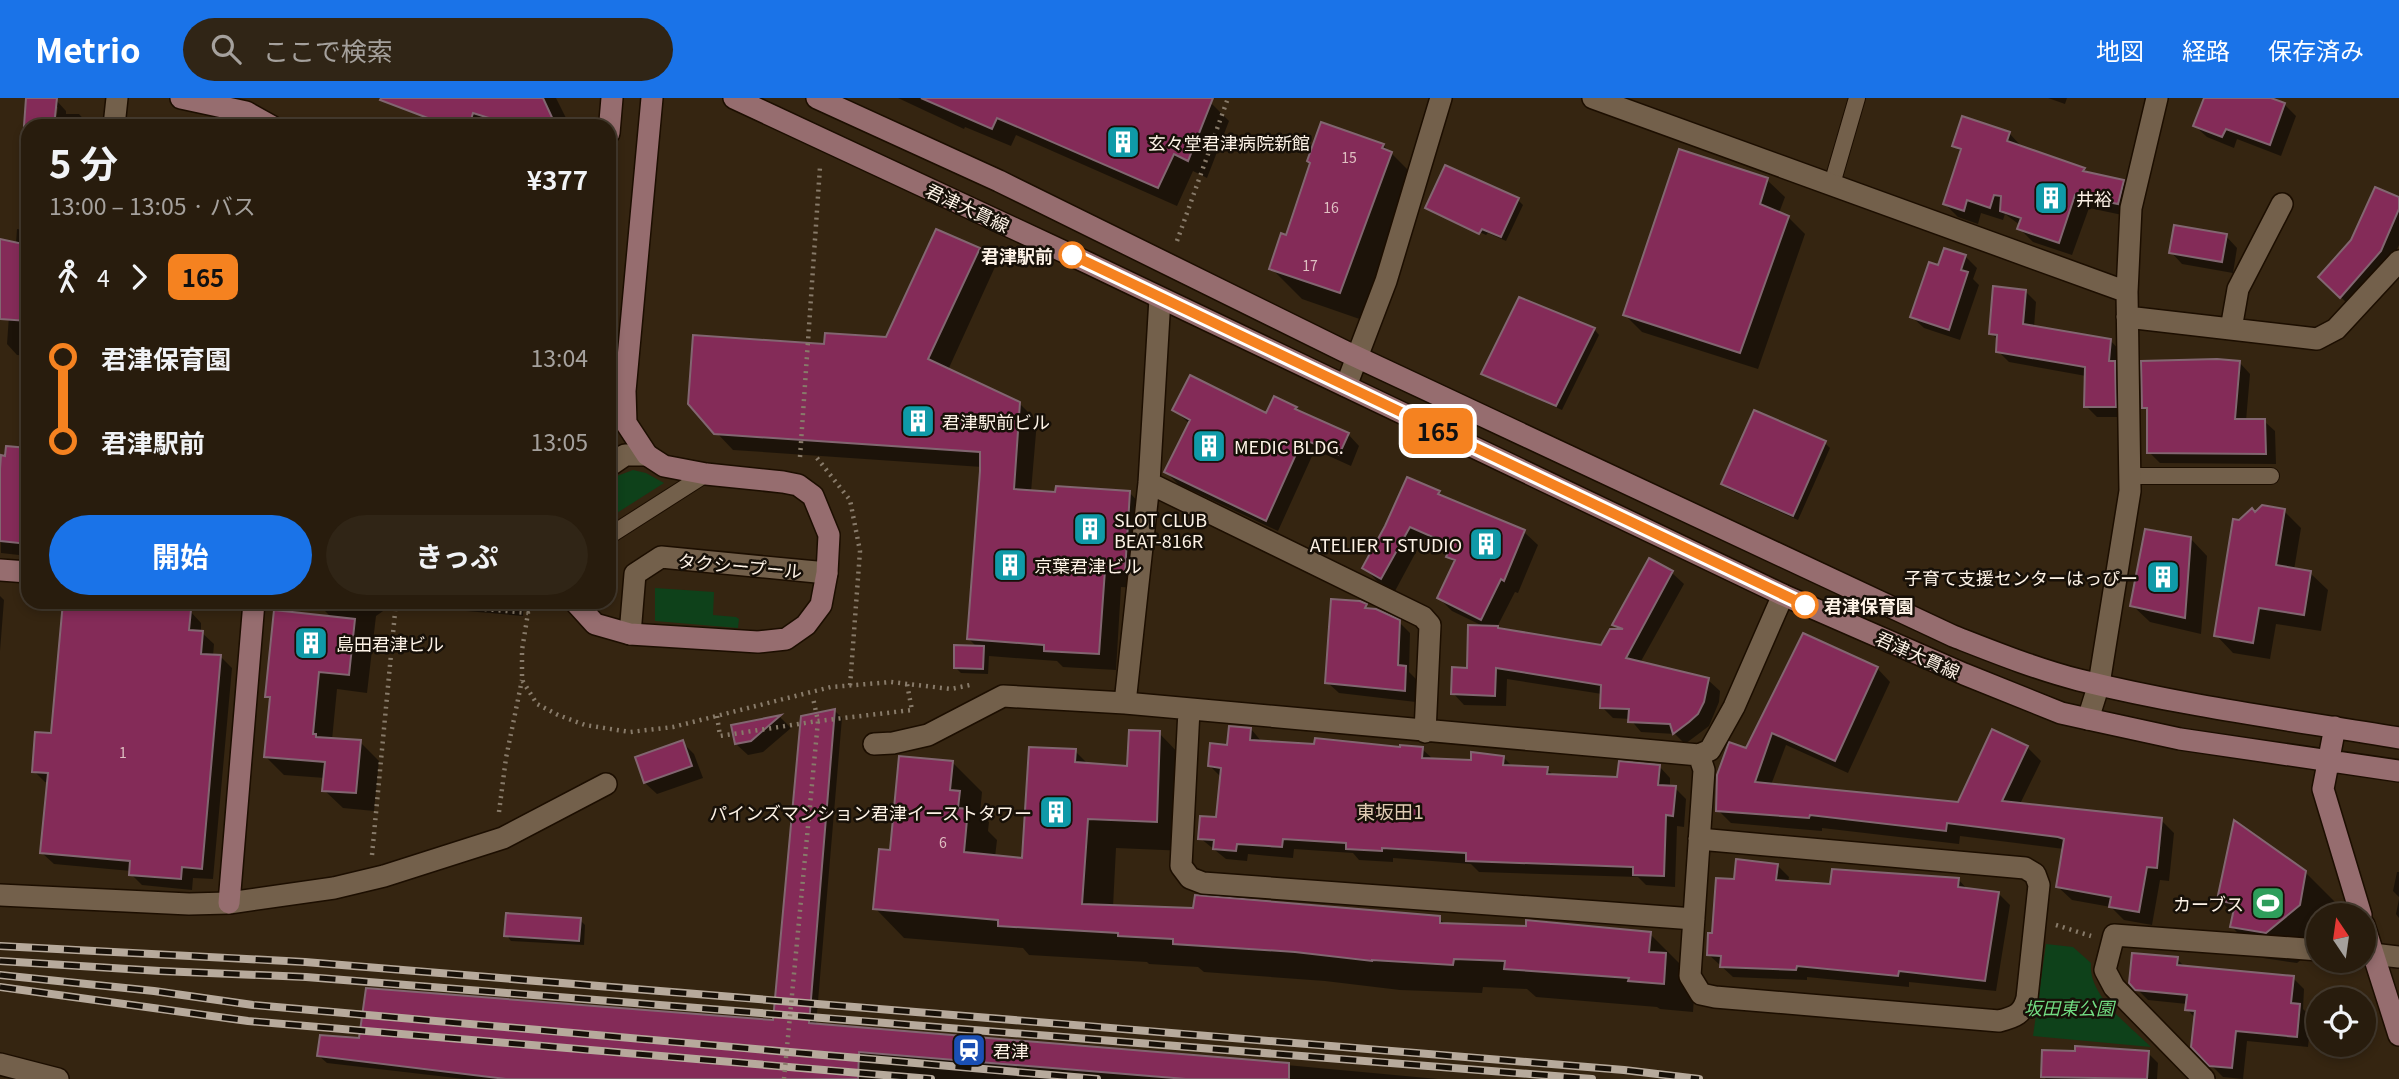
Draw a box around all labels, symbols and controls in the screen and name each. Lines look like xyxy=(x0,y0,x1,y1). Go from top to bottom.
search box xyxy=(183,18,673,81)
text: Metrio xyxy=(35,25,141,73)
icon: search xyxy=(207,30,245,68)
text: ここで検索 xyxy=(263,31,393,68)
text: 地図 xyxy=(2096,32,2144,67)
text: 経路 xyxy=(2182,32,2230,67)
text: 保存済み xyxy=(2268,32,2364,67)
building icon: 玄々堂君津病院新館 xyxy=(1104,123,1142,161)
place label: 玄々堂君津病院新館 xyxy=(1148,129,1310,155)
text: 5 分 xyxy=(49,134,118,189)
house number: 15 xyxy=(1341,147,1357,167)
text: ¥377 xyxy=(527,160,588,197)
street label: 君津大貫線 xyxy=(922,176,1014,238)
building icon: 井裕 xyxy=(2032,179,2070,217)
place label: 井裕 xyxy=(2076,185,2112,211)
text: 13:00 – 13:05 · バス xyxy=(49,188,256,222)
house number: 16 xyxy=(1323,197,1339,217)
place label: 君津駅前 xyxy=(981,242,1053,268)
marker: 君津駅前 xyxy=(1059,242,1085,268)
house number: 17 xyxy=(1302,255,1318,275)
icon: walk xyxy=(49,258,87,296)
icon: forward xyxy=(120,258,158,296)
text: 165 xyxy=(182,259,224,294)
text: 4 xyxy=(97,260,110,294)
text: 君津保育園 xyxy=(101,339,231,376)
text: 13:04 xyxy=(531,340,588,374)
building icon: 君津駅前ビル xyxy=(899,402,937,440)
place label: 君津駅前ビル xyxy=(942,408,1050,434)
line badge: 165 xyxy=(1398,408,1478,454)
text: 165 xyxy=(1417,413,1459,448)
text: 君津駅前 xyxy=(101,423,205,460)
text: 13:05 xyxy=(531,424,588,458)
building icon: MEDIC BLDG. xyxy=(1190,427,1228,465)
place label: MEDIC BLDG. xyxy=(1234,433,1344,459)
place label: SLOT CLUB BEAT-816R xyxy=(1114,506,1207,553)
building icon: SLOT CLUB BEAT-816R xyxy=(1071,510,1109,548)
button: 開始 xyxy=(49,515,312,595)
button: きっぷ xyxy=(326,515,588,595)
building icon: ATELIER T STUDIO xyxy=(1467,525,1505,563)
place label: ATELIER T STUDIO xyxy=(1310,531,1462,557)
building icon: 京葉君津ビル xyxy=(991,546,1029,584)
street label: タクシープール xyxy=(677,547,803,583)
place label: 京葉君津ビル xyxy=(1034,552,1142,578)
building icon: 子育て支援センターはっぴー xyxy=(2144,558,2182,596)
place label: 子育て支援センターはっぴー xyxy=(1904,564,2138,590)
marker: 君津保育園 xyxy=(1792,592,1818,618)
place label: 君津保育園 xyxy=(1824,592,1914,618)
building icon: 島田君津ビル xyxy=(292,624,330,662)
street label: 君津大貫線 xyxy=(1872,624,1964,684)
place label: 島田君津ビル xyxy=(336,630,444,656)
house number: 1 xyxy=(119,742,127,762)
building icon: パインズマンション君津イーストタワー xyxy=(1037,793,1075,831)
district label: 東坂田1 xyxy=(1356,797,1424,824)
place label: パインズマンション君津イーストタワー xyxy=(709,799,1032,825)
house number: 6 xyxy=(939,832,947,852)
sports icon: カーブス xyxy=(2249,884,2287,922)
place label: カーブス xyxy=(2173,890,2244,916)
north arrow xyxy=(2306,903,2376,973)
map controls xyxy=(2306,903,2376,1057)
button: locate xyxy=(2306,987,2376,1057)
park label: 坂田東公園 xyxy=(2024,994,2117,1020)
station icon: 君津 xyxy=(950,1031,988,1069)
place label: 君津 xyxy=(993,1037,1029,1063)

